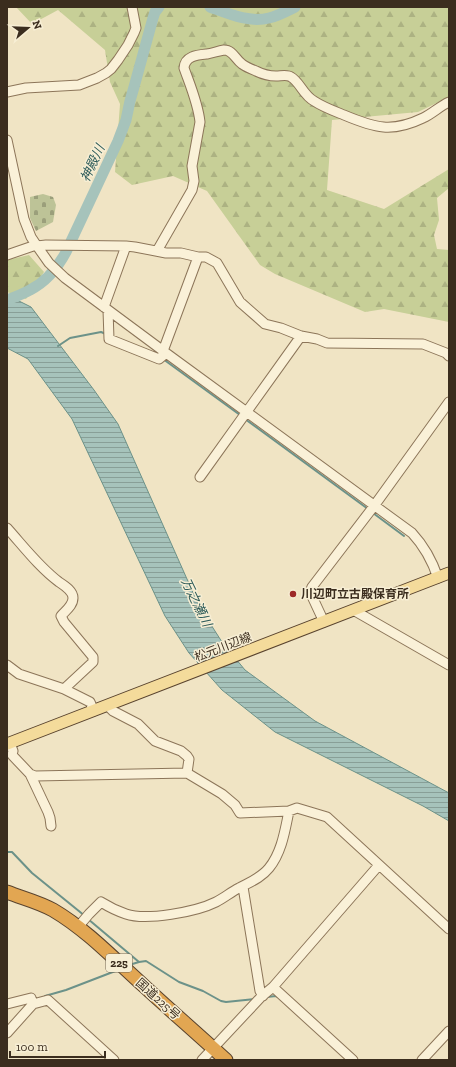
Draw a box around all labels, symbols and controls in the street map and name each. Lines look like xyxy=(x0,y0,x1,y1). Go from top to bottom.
north arrow xyxy=(8,8,48,48)
text: N xyxy=(29,19,45,32)
water label: 神殿川 xyxy=(77,141,108,184)
water label: 万之瀬川 xyxy=(178,576,216,631)
place label: 川辺町立古殿保育所 xyxy=(301,587,409,601)
marker: 川辺町立古殿保育所 xyxy=(288,589,298,599)
street label: 松元川辺線 xyxy=(192,630,254,664)
road number: 225 xyxy=(106,954,132,972)
street label: 国道225号 xyxy=(133,976,183,1022)
scale bar xyxy=(10,1033,105,1059)
text: 100 m xyxy=(16,1040,48,1054)

